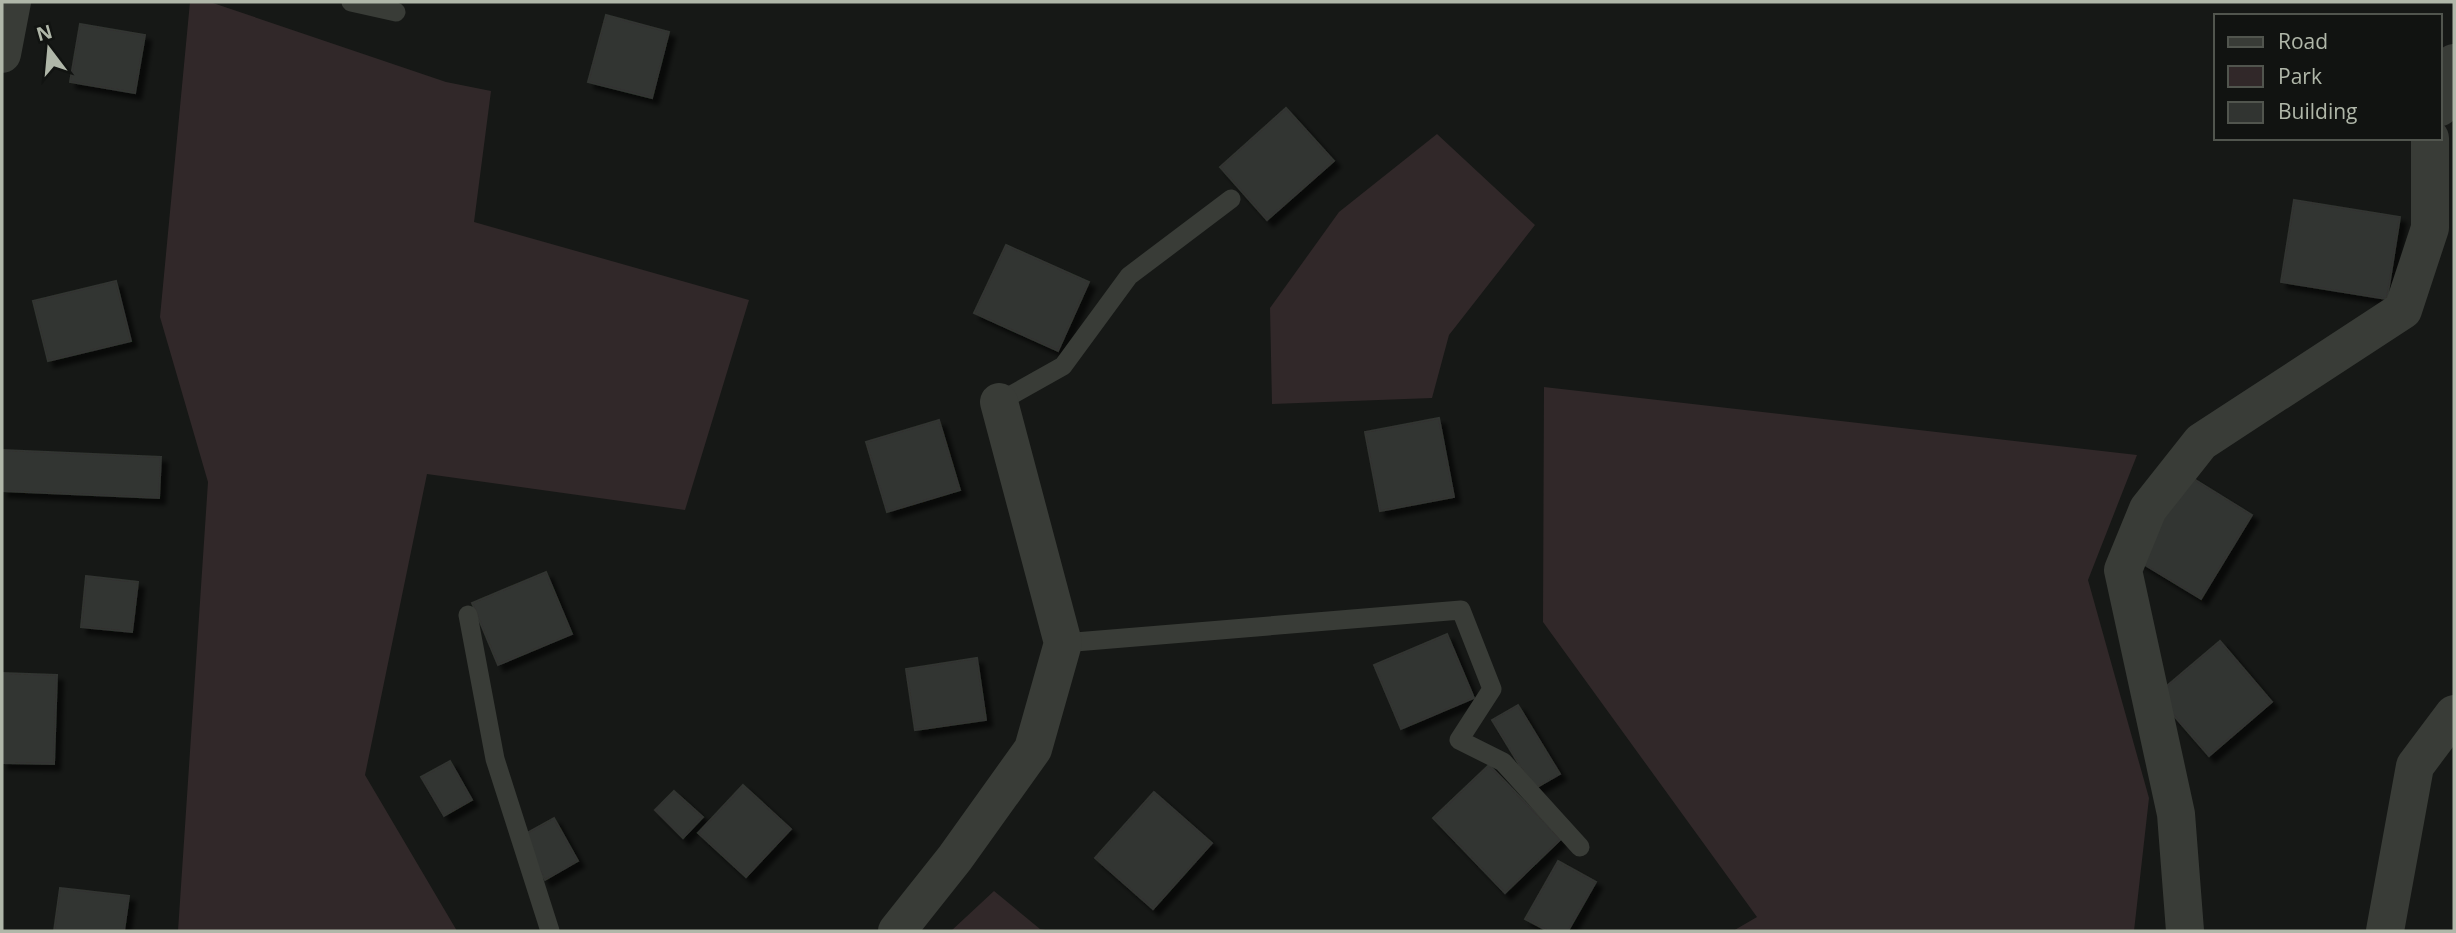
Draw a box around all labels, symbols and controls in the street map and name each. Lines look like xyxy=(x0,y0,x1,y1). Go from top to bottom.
north arrow xyxy=(14,14,84,84)
legend xyxy=(2214,14,2442,140)
text: N xyxy=(33,18,55,47)
text: Road xyxy=(2278,27,2328,55)
text: Park xyxy=(2278,62,2322,90)
text: Building xyxy=(2278,97,2357,125)

